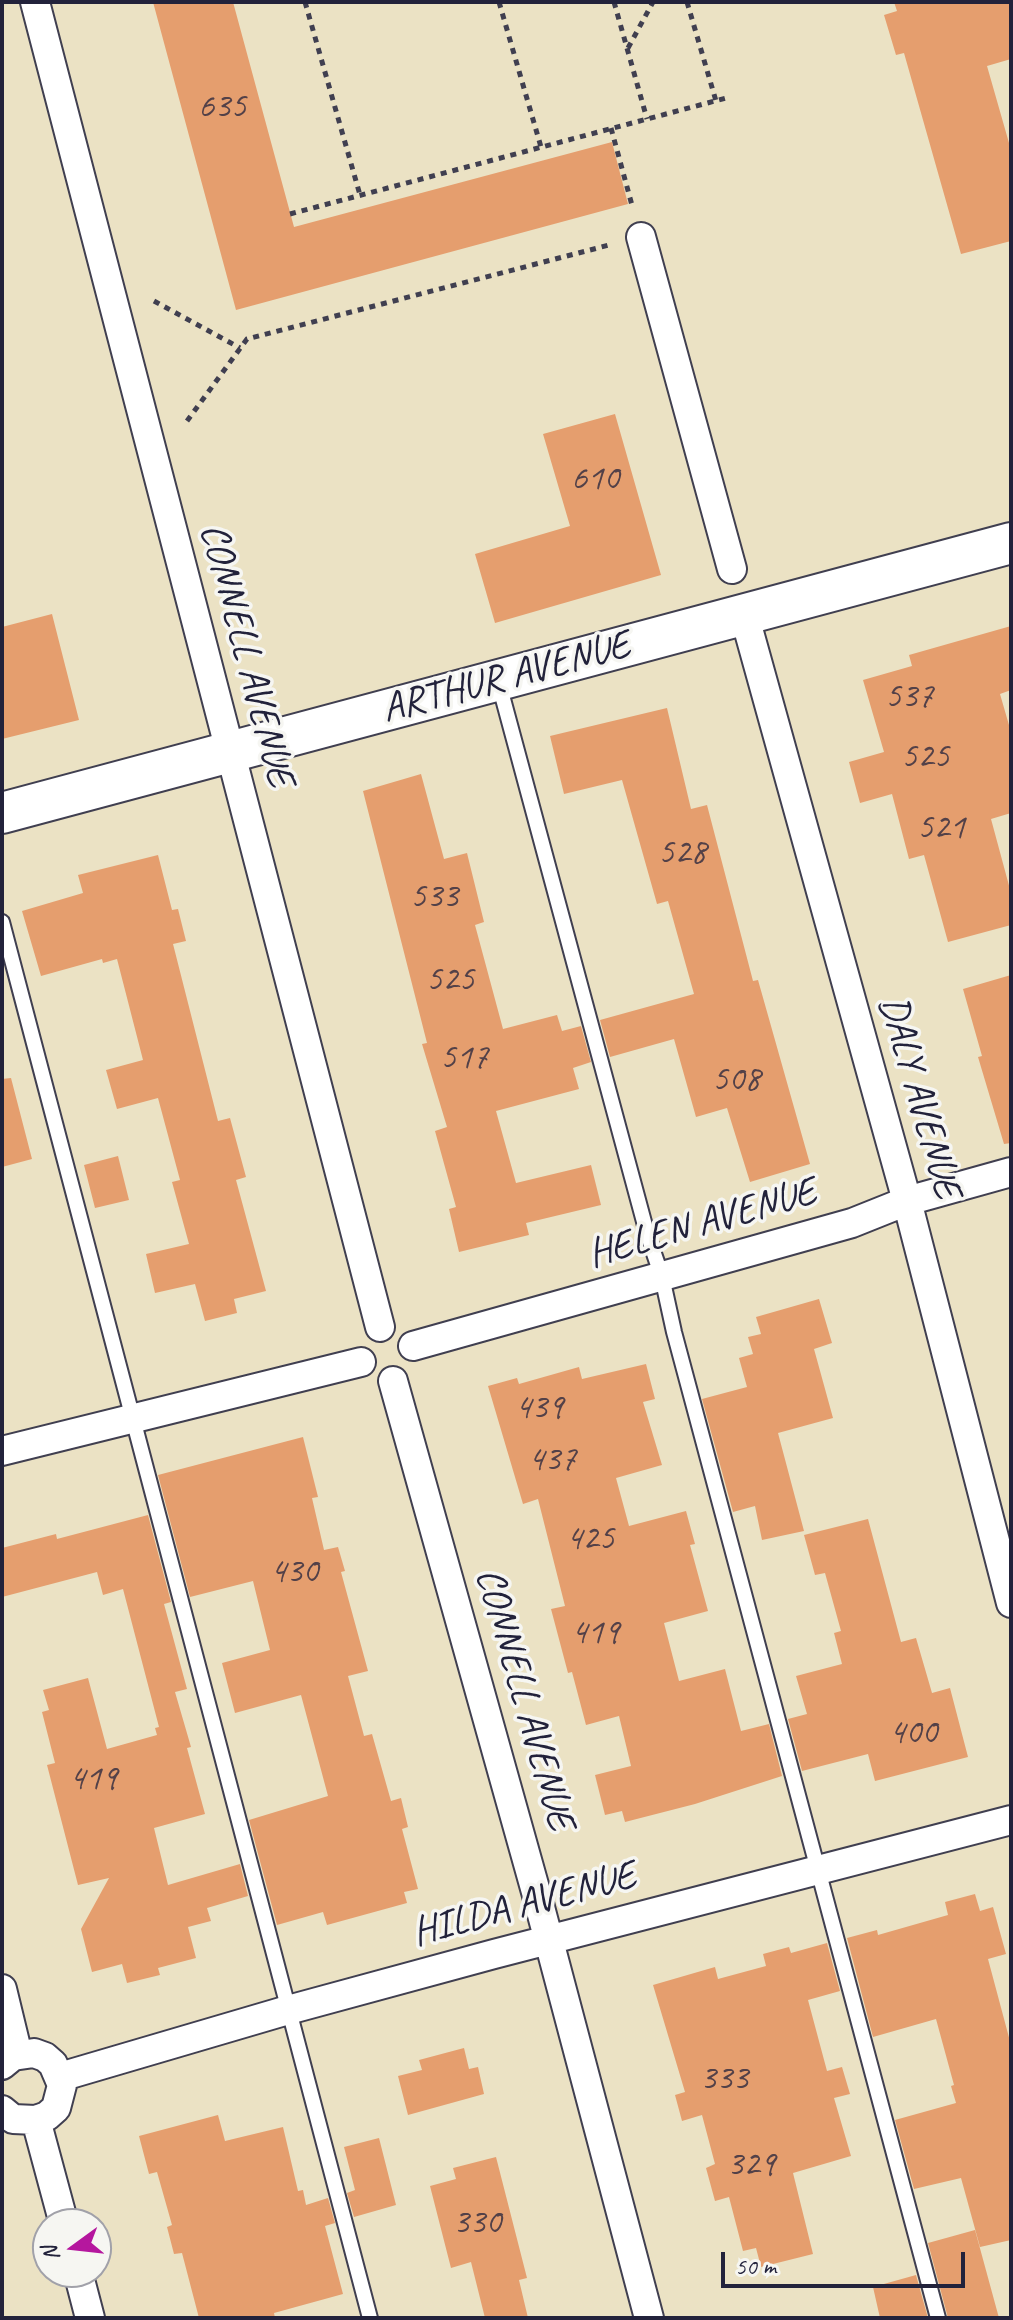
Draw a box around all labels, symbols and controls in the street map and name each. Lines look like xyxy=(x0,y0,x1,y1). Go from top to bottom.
house number: 635 xyxy=(198,86,246,130)
house number: 610 xyxy=(571,458,619,502)
street label: CONNELL AVENUE xyxy=(188,518,304,792)
street label: ARTHUR AVENUE xyxy=(377,622,635,734)
house number: 537 xyxy=(885,676,933,720)
house number: 525 xyxy=(901,736,949,780)
house number: 521 xyxy=(917,807,965,851)
house number: 528 xyxy=(658,832,706,876)
house number: 533 xyxy=(410,876,458,920)
house number: 525 xyxy=(426,959,474,1003)
street label: DALY AVENUE xyxy=(867,990,971,1204)
house number: 517 xyxy=(440,1037,488,1081)
house number: 508 xyxy=(712,1059,760,1103)
street label: HELEN AVENUE xyxy=(583,1169,821,1279)
house number: 439 xyxy=(515,1387,563,1431)
house number: 437 xyxy=(528,1439,576,1483)
house number: 425 xyxy=(566,1518,614,1562)
house number: 430 xyxy=(270,1551,318,1595)
street label: CONNELL AVENUE xyxy=(464,1563,584,1835)
house number: 419 xyxy=(571,1612,619,1656)
house number: 400 xyxy=(889,1712,937,1756)
house number: 419 xyxy=(69,1758,117,1802)
street label: HILDA AVENUE xyxy=(407,1852,641,1958)
house number: 333 xyxy=(700,2058,748,2102)
house number: 329 xyxy=(727,2144,775,2188)
house number: 330 xyxy=(453,2202,501,2246)
north arrow xyxy=(32,2208,112,2288)
scale bar xyxy=(725,2236,969,2286)
text: N xyxy=(35,2243,66,2264)
text: 50 m xyxy=(735,2251,776,2281)

